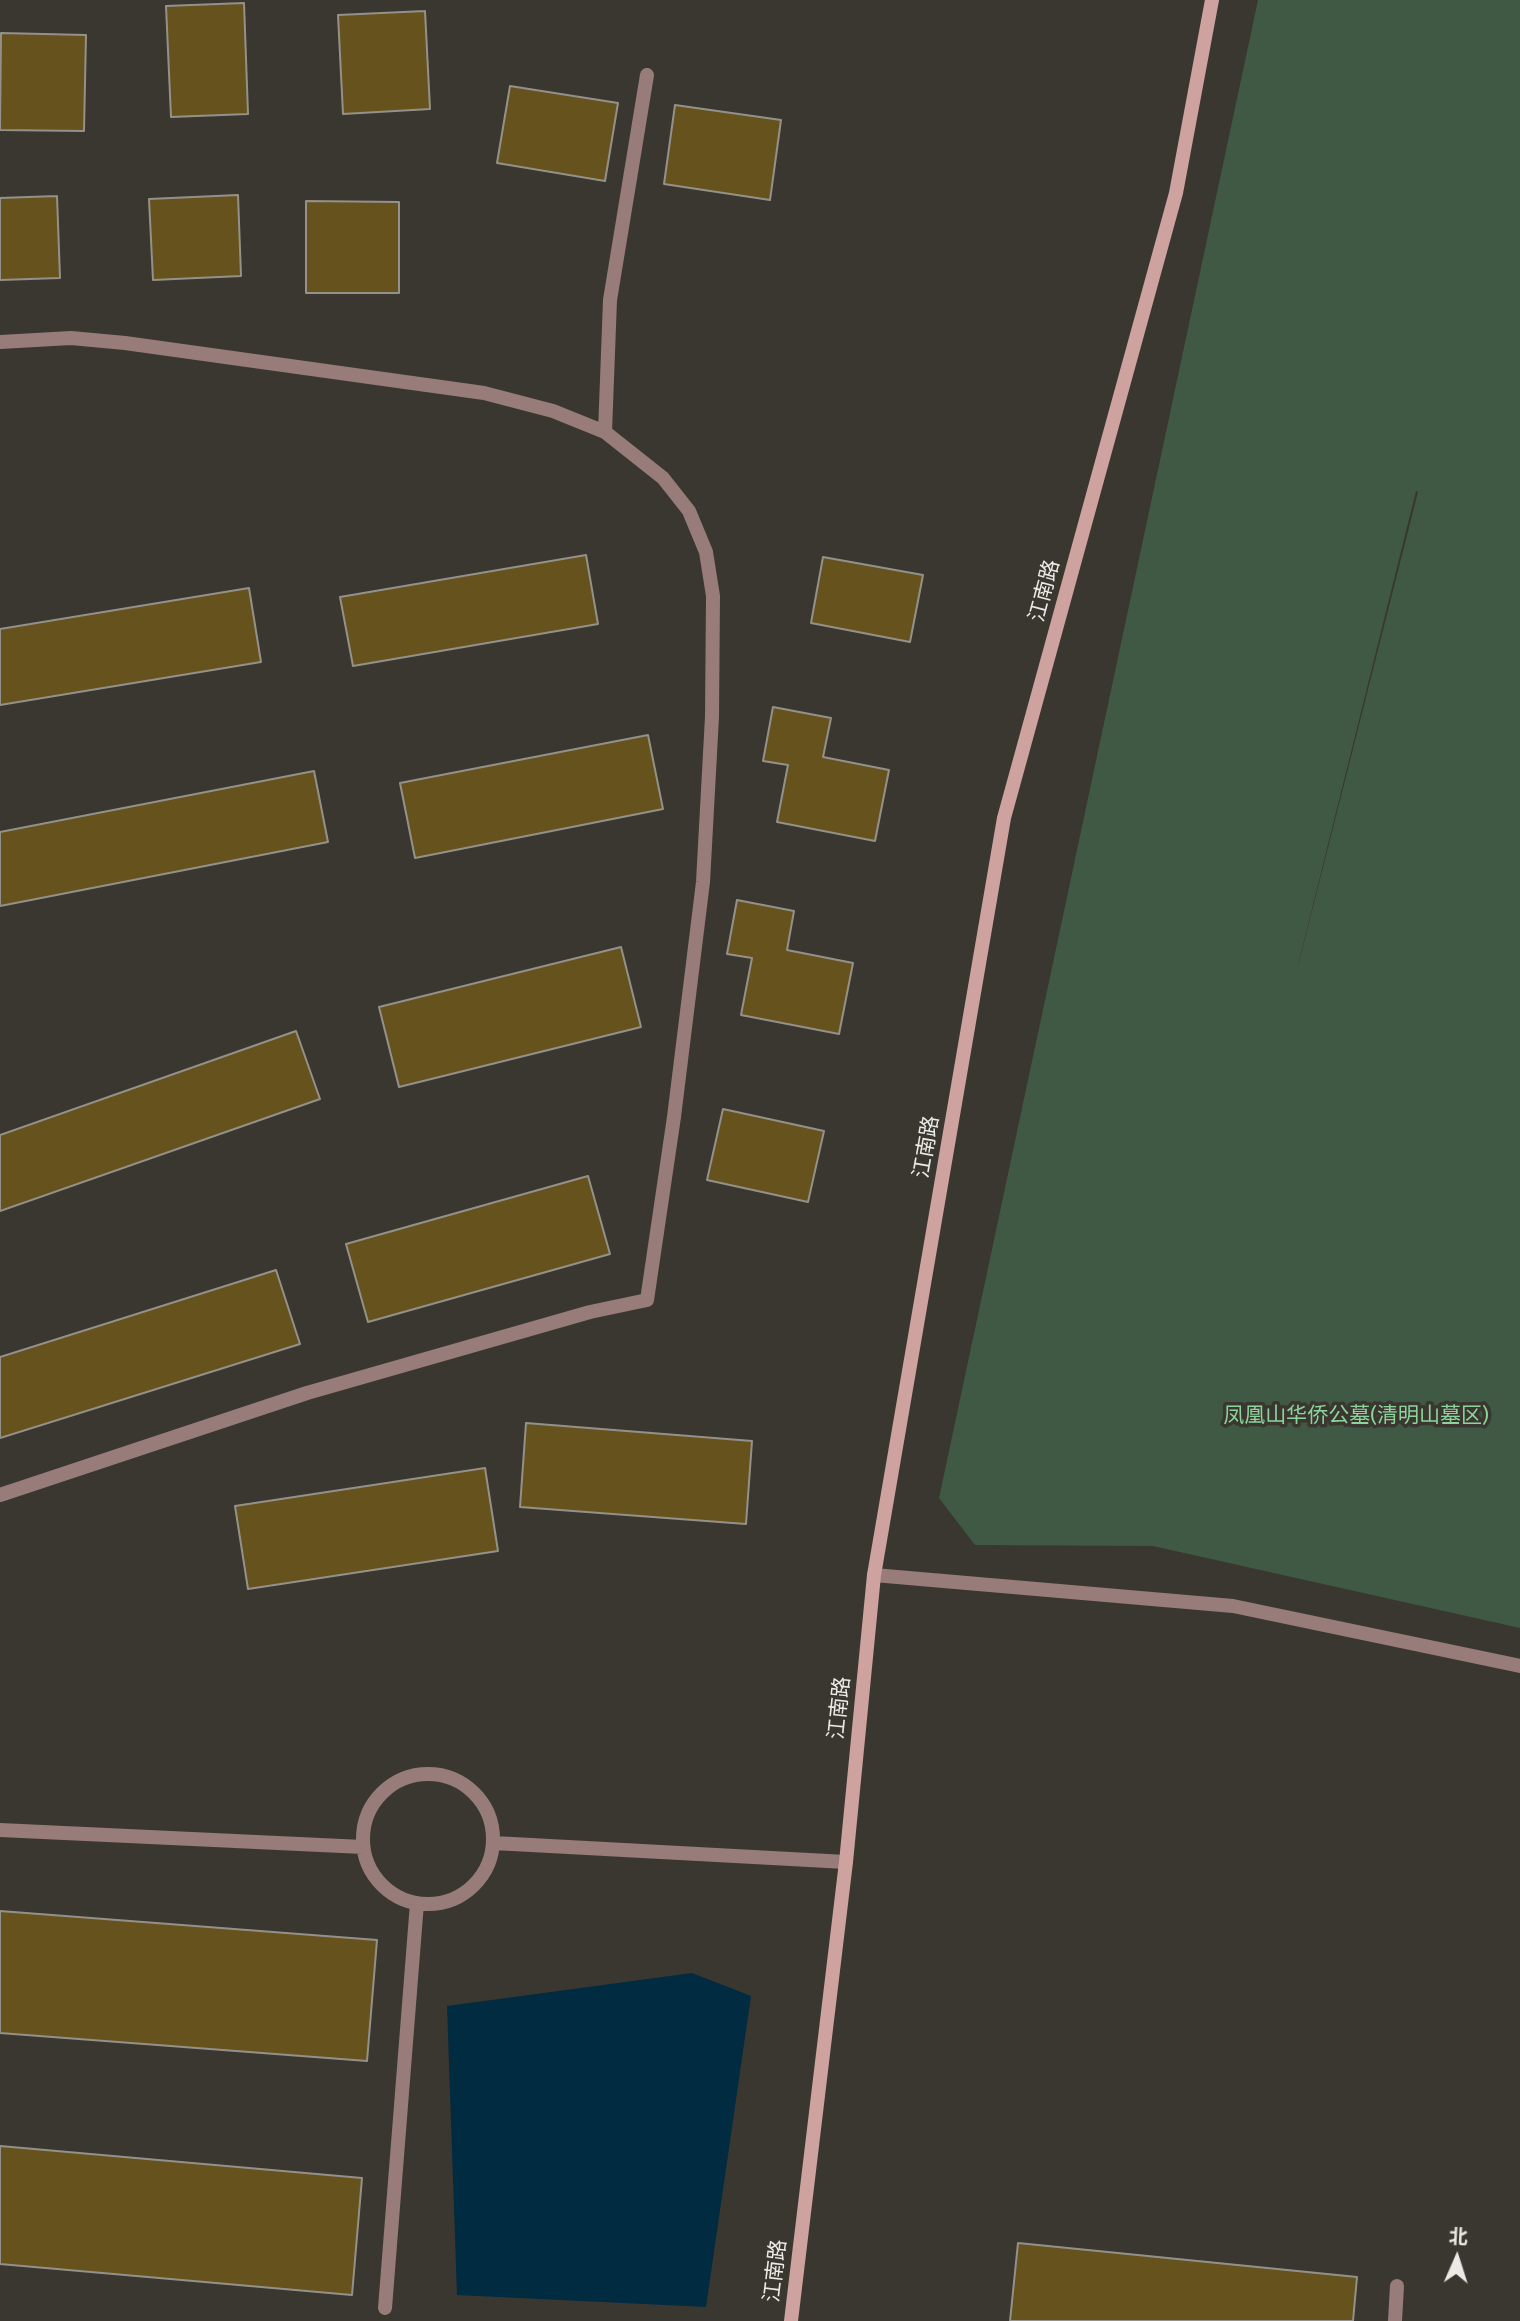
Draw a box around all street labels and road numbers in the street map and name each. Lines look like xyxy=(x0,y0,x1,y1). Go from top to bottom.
street label: 江南路 xyxy=(1025,557,1065,625)
street label: 江南路 xyxy=(909,1114,945,1180)
street label: 江南路 xyxy=(824,1675,856,1741)
street label: 江南路 xyxy=(760,2238,792,2304)

